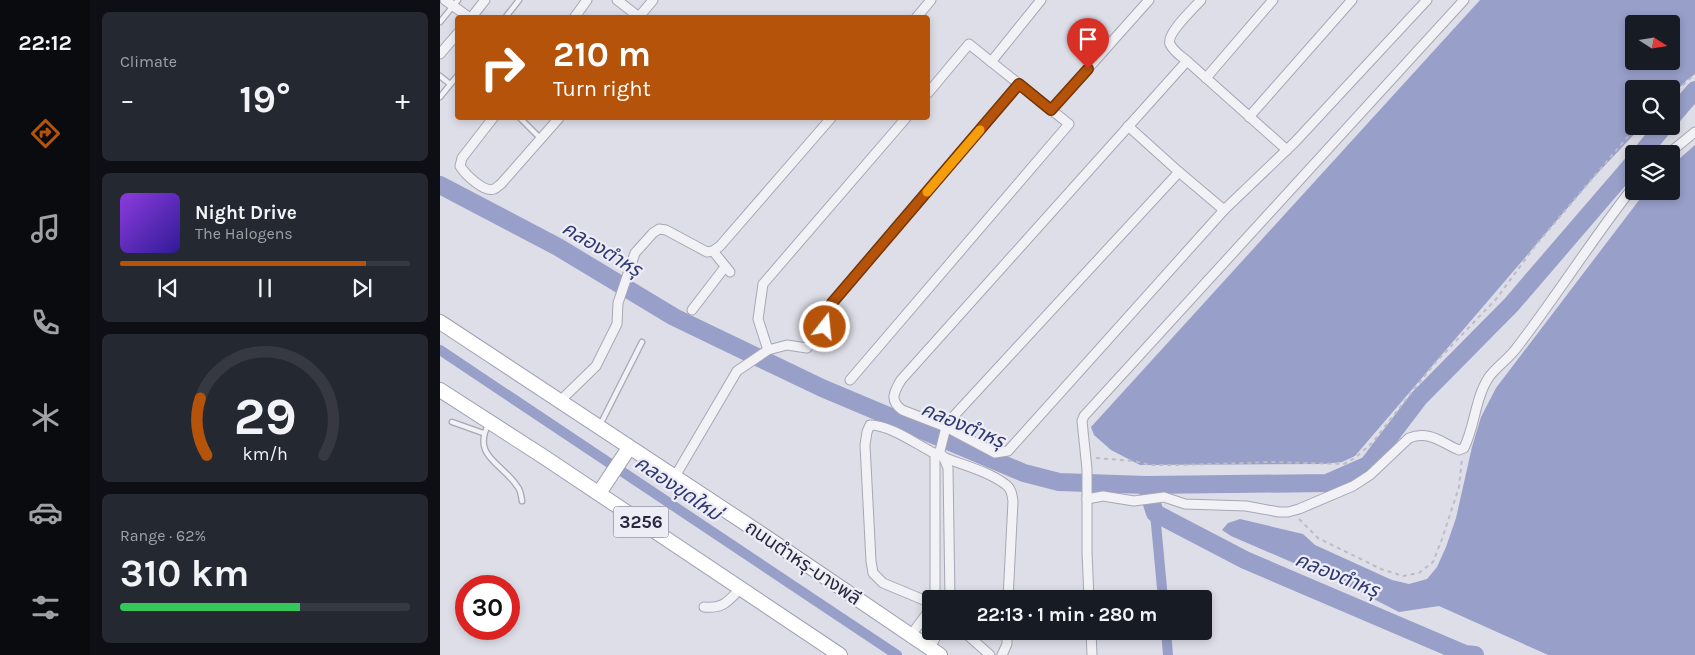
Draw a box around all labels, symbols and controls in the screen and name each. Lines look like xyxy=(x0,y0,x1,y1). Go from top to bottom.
north arrow xyxy=(1625,15,1680,70)
map controls xyxy=(1625,15,1680,200)
pin xyxy=(1067,18,1109,69)
icon: arrive xyxy=(1074,25,1102,53)
text: 22:12 xyxy=(18,30,72,56)
text: 210 m xyxy=(553,34,651,75)
icon: right xyxy=(470,35,535,100)
text: Climate xyxy=(120,52,177,71)
text: Turn right xyxy=(553,76,651,102)
text: 19° xyxy=(239,77,291,122)
button: search xyxy=(1625,80,1680,135)
text: − xyxy=(120,83,135,116)
text: + xyxy=(395,83,410,116)
icon: directions xyxy=(28,116,63,151)
button: layers xyxy=(1625,145,1680,200)
text: Night Drive xyxy=(195,202,297,224)
icon: music xyxy=(28,211,63,246)
water label: คลองตำหรุ xyxy=(558,216,647,283)
text: The Halogens xyxy=(195,224,293,243)
icon: previous xyxy=(154,274,182,302)
icon: pause xyxy=(251,274,279,302)
icon: next xyxy=(348,274,376,302)
position arrow xyxy=(798,300,850,352)
icon: phone xyxy=(28,305,63,340)
text: 29 xyxy=(233,386,297,447)
water label: คลองตำหรุ xyxy=(917,397,1009,454)
icon: climate xyxy=(28,400,63,435)
text: km/h xyxy=(242,444,288,465)
water label: คลองขุดใหม่ xyxy=(630,451,728,528)
icon: car xyxy=(28,495,63,530)
road number: 3256 xyxy=(614,507,668,538)
street label: ถนนตำหรุ-บางพลี xyxy=(741,516,865,610)
text: Range · 62% xyxy=(120,526,206,545)
water label: คลองตำหรุ xyxy=(1291,548,1383,604)
text: 310 km xyxy=(120,551,249,596)
speed limit sign: 30 xyxy=(455,575,520,640)
icon: filters xyxy=(28,590,63,625)
text: 22:13 · 1 min · 280 m xyxy=(977,604,1157,626)

